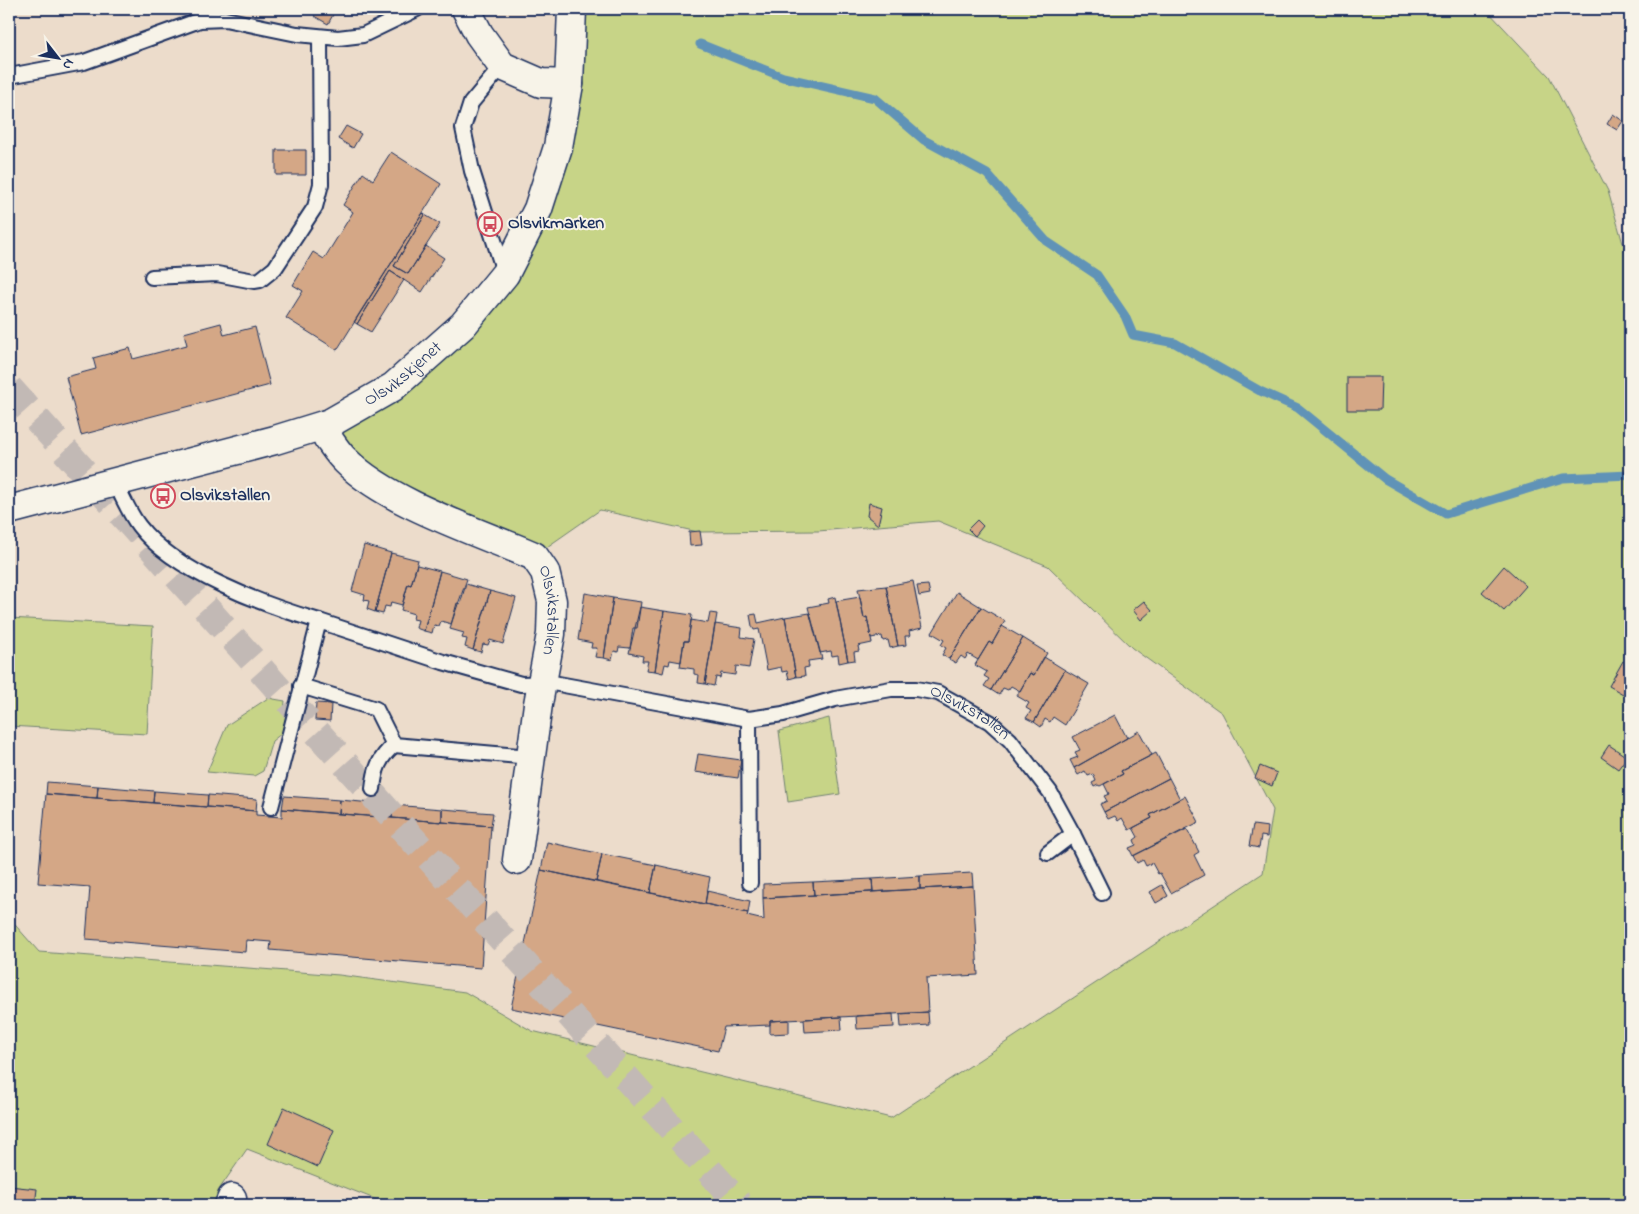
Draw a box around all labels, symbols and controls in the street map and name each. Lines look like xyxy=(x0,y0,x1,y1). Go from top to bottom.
north arrow xyxy=(32,32,82,82)
text: N xyxy=(56,54,79,73)
bus stop icon: Olsvikmarken xyxy=(477,211,503,237)
place label: Olsvikmarken xyxy=(508,211,604,237)
street label: Olsvikskjenet xyxy=(360,336,449,414)
bus stop icon: Olsvikstallen xyxy=(150,483,176,509)
place label: Olsvikstallen xyxy=(180,483,270,509)
street label: Olsvikstallen xyxy=(531,559,565,657)
street label: Olsvikstallen xyxy=(928,679,1016,747)

